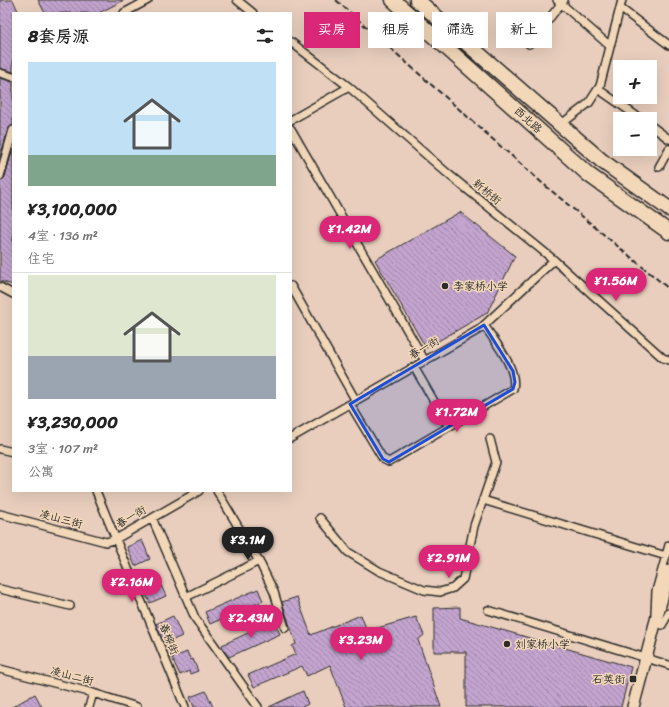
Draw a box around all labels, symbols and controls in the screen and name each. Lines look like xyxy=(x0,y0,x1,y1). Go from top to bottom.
chip: 买房 xyxy=(304,12,360,48)
chip: 租房 xyxy=(368,12,424,48)
chip: 筛选 xyxy=(432,12,488,48)
chip: 新上 xyxy=(496,12,552,48)
text: 8套房源 xyxy=(28,21,89,51)
icon: filters xyxy=(254,25,276,47)
map controls xyxy=(613,60,657,156)
button: + xyxy=(613,60,657,104)
icon: home xyxy=(116,88,188,160)
street label: 西北路 xyxy=(509,102,547,138)
button: − xyxy=(613,112,657,156)
street label: 新桥街 xyxy=(468,174,507,210)
text: ¥3,100,000 xyxy=(28,194,117,224)
pin: ¥1.42M xyxy=(317,216,383,250)
text: ¥1.42M xyxy=(329,217,371,240)
text: 4室 · 136 m² xyxy=(28,224,98,247)
text: 住宅 xyxy=(28,247,54,270)
pin: ¥1.56M xyxy=(583,268,649,302)
text: ¥1.56M xyxy=(595,269,637,292)
place label: 李家桥小学 xyxy=(453,277,508,296)
marker: 李家桥小学 xyxy=(440,281,450,291)
icon: home xyxy=(116,301,188,373)
street label: 春一街 xyxy=(405,331,444,364)
pin: ¥1.72M xyxy=(424,399,490,433)
text: ¥1.72M xyxy=(436,400,478,423)
text: ¥3,230,000 xyxy=(28,407,118,437)
text: 3室 · 107 m² xyxy=(28,437,98,460)
text: 公寓 xyxy=(28,460,54,483)
street label: 春一街 xyxy=(112,500,151,533)
street label: 凌山三街 xyxy=(37,504,86,534)
pin: ¥3.1M xyxy=(220,527,276,561)
text: ¥3.1M xyxy=(231,528,265,551)
pin: ¥2.91M xyxy=(416,545,482,579)
text: ¥2.91M xyxy=(428,546,470,569)
pin: ¥2.16M xyxy=(99,569,165,603)
text: ¥2.16M xyxy=(111,570,153,593)
pin: ¥2.43M xyxy=(218,605,284,639)
text: ¥2.43M xyxy=(229,606,273,629)
street label: 春柳街 xyxy=(154,620,184,659)
pin: ¥3.23M xyxy=(328,627,394,661)
text: ¥3.23M xyxy=(339,628,383,651)
place label: 刘家桥小学 xyxy=(515,635,570,654)
marker: 刘家桥小学 xyxy=(502,639,512,649)
street label: 凌山二街 xyxy=(48,661,97,691)
place label: 石英街 xyxy=(592,670,626,689)
marker: 石英街 xyxy=(628,674,638,684)

